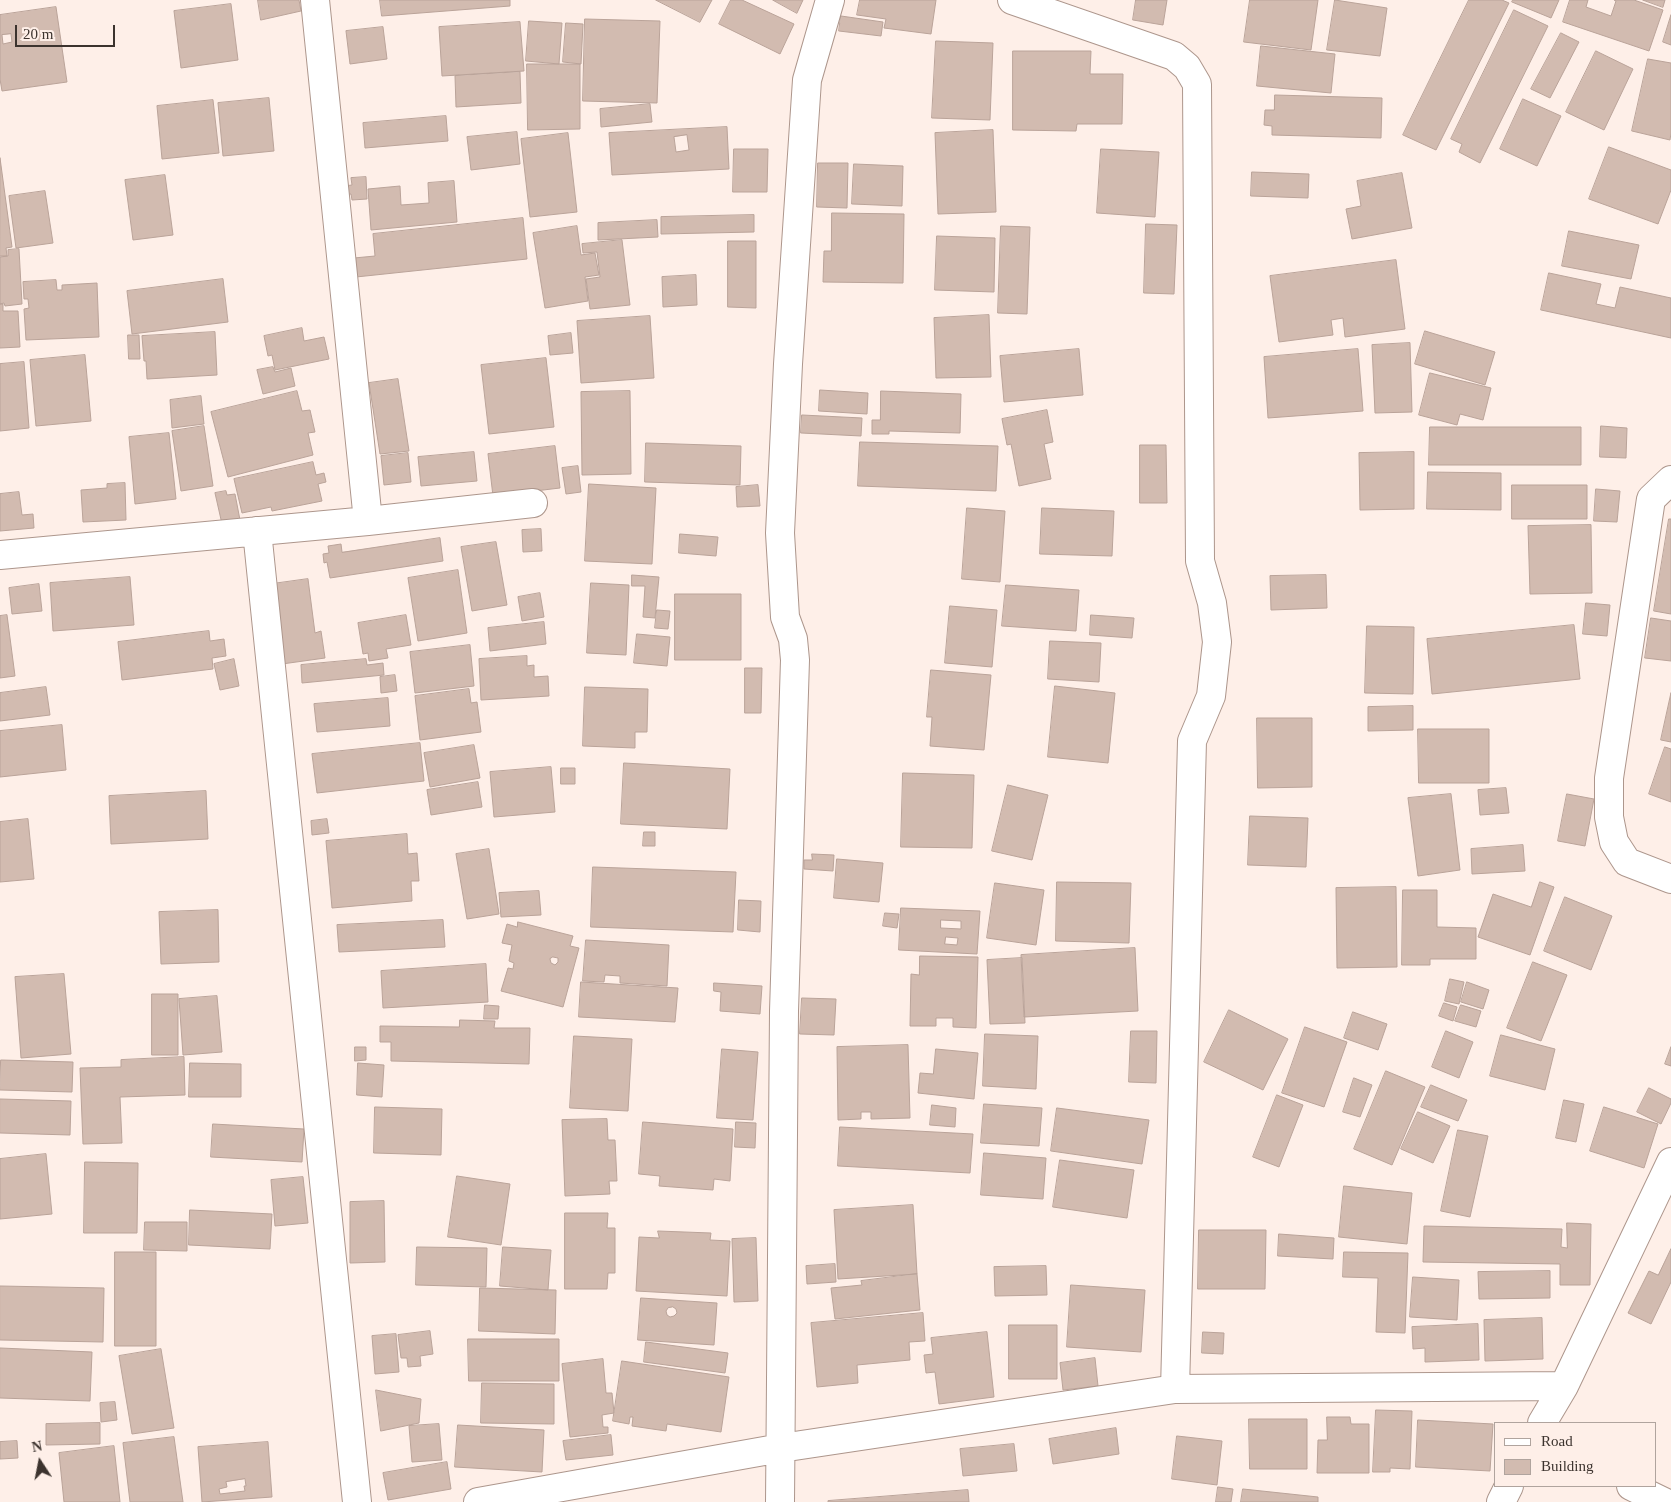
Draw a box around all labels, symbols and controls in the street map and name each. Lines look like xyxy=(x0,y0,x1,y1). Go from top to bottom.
scale bar xyxy=(18,15,118,47)
text: 20 m xyxy=(23,26,53,42)
legend xyxy=(1494,1422,1656,1487)
text: Road xyxy=(1541,1433,1573,1449)
north arrow xyxy=(15,1437,65,1487)
text: N xyxy=(31,1438,43,1455)
text: Building xyxy=(1541,1458,1594,1474)

